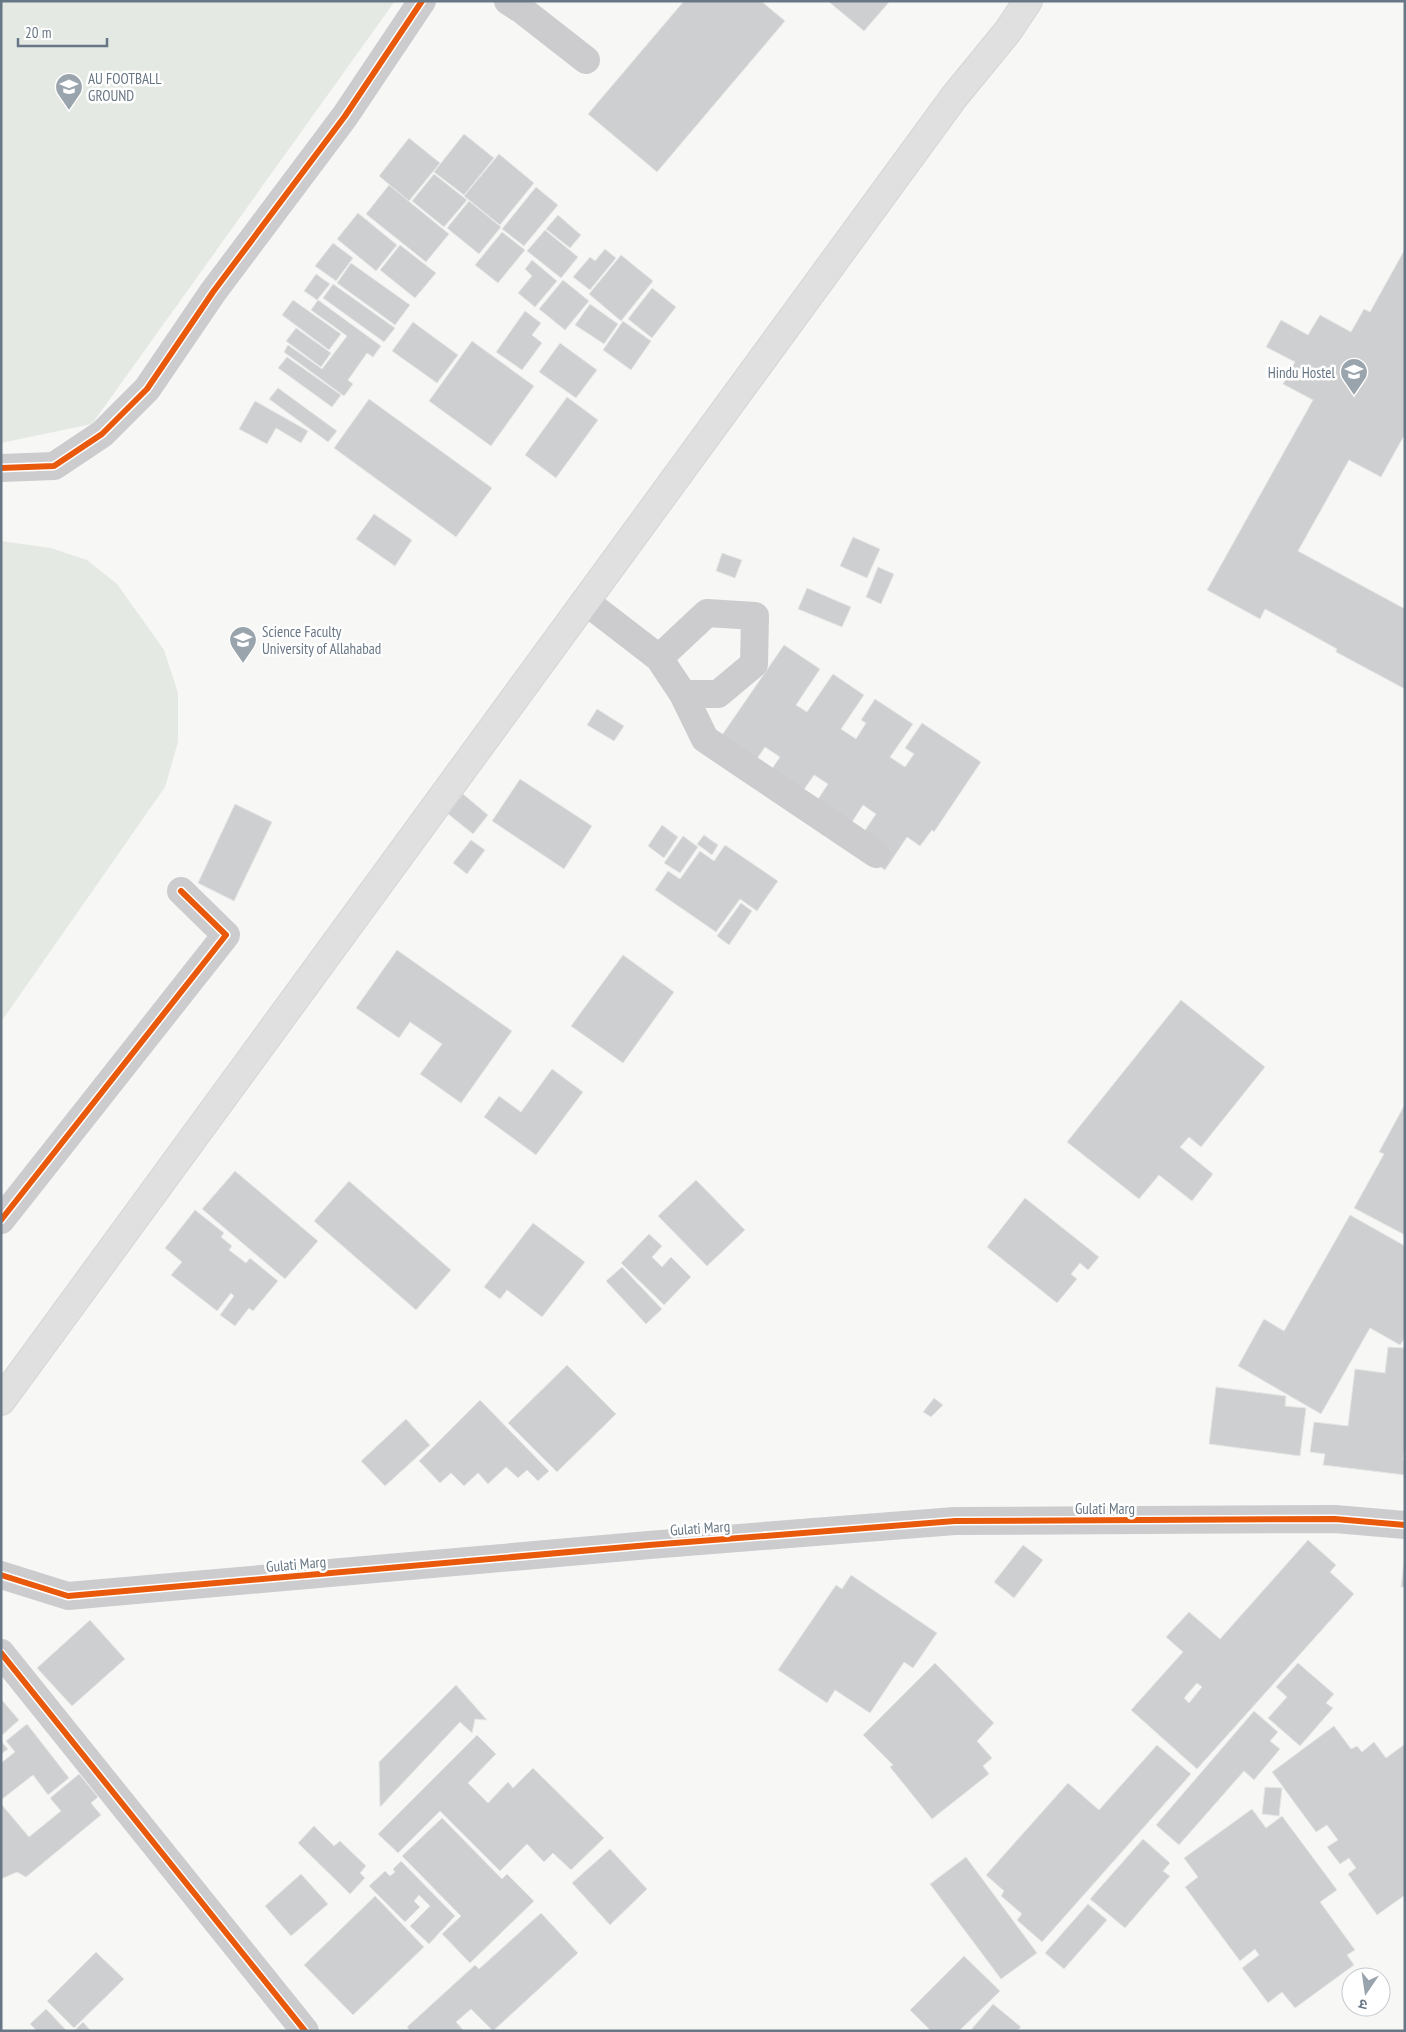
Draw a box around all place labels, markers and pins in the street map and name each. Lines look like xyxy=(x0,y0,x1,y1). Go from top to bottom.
place label: AU FOOTBALL GROUND xyxy=(88,69,162,105)
school or university icon: AU FOOTBALL GROUND xyxy=(54,72,84,111)
school or university icon: Hindu Hostel xyxy=(1339,357,1369,396)
place label: Hindu Hostel xyxy=(1268,363,1335,382)
place label: Science Faculty University of Allahabad xyxy=(262,622,381,658)
school or university icon: Science Faculty University of Allahabad xyxy=(228,625,258,664)

